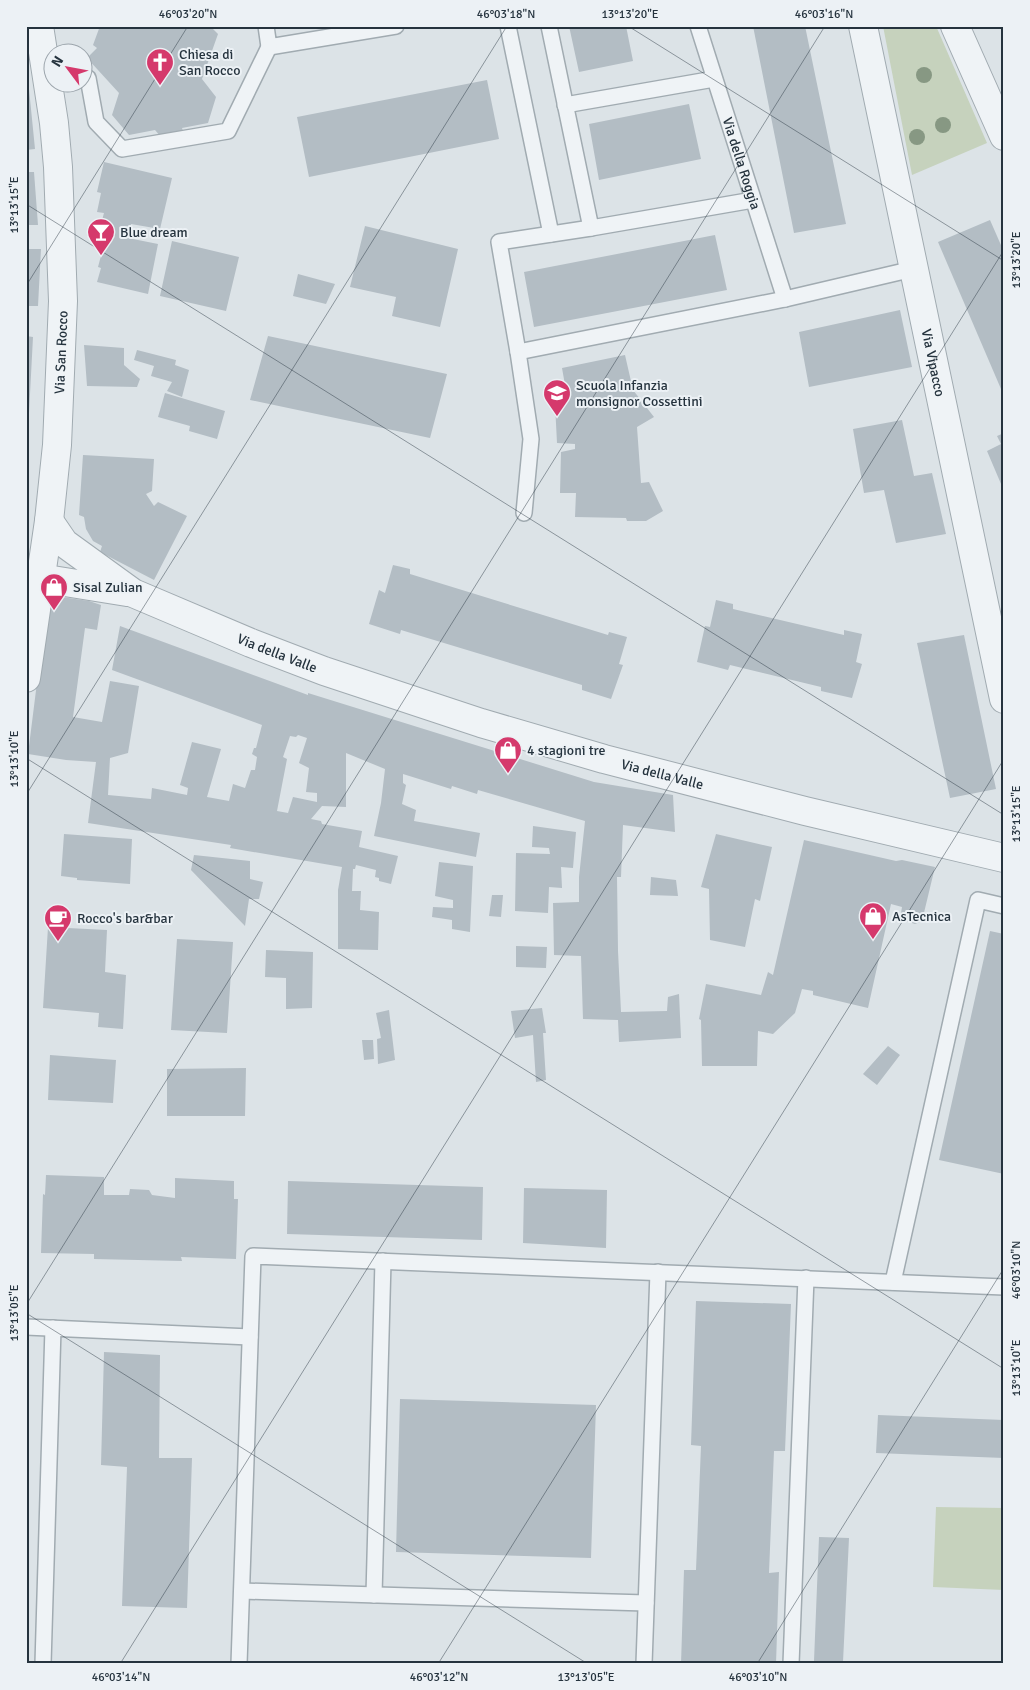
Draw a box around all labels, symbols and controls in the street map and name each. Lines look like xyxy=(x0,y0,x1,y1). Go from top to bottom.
text: 46°03'20"N xyxy=(159,7,217,22)
text: 46°03'18"N xyxy=(477,7,535,22)
text: 13°13'20"E xyxy=(601,7,659,22)
text: 46°03'16"N xyxy=(795,7,853,22)
north arrow xyxy=(42,42,92,92)
place label: Chiesa di San Rocco xyxy=(179,46,240,79)
church icon: Chiesa di San Rocco xyxy=(145,47,175,86)
text: N xyxy=(48,53,67,70)
street label: Via della Roggia xyxy=(719,115,764,212)
text: 13°13'15"E xyxy=(7,176,22,234)
bar icon: Blue dream xyxy=(86,217,116,256)
place label: Blue dream xyxy=(120,224,188,241)
text: 13°13'20"E xyxy=(1009,231,1024,289)
street label: Via San Rocco xyxy=(51,310,72,394)
street label: Via Vipacco xyxy=(918,327,948,398)
place label: Scuola Infanzia monsignor Cossettini xyxy=(576,377,703,410)
school or university icon: Scuola Infanzia monsignor Cossettini xyxy=(542,378,572,417)
shop icon: Sisal Zulian xyxy=(39,572,69,611)
place label: Sisal Zulian xyxy=(73,579,143,596)
street label: Via della Valle xyxy=(234,630,319,677)
text: 13°13'10"E xyxy=(7,730,22,788)
shop icon: 4 stagioni tre xyxy=(493,735,523,774)
place label: 4 stagioni tre xyxy=(527,742,605,759)
street label: Via della Valle xyxy=(619,756,705,793)
text: 13°13'15"E xyxy=(1009,785,1024,843)
shop icon: AsTecnica xyxy=(858,901,888,940)
cafe icon: Rocco's bar&bar xyxy=(43,903,73,942)
place label: AsTecnica xyxy=(892,908,951,925)
place label: Rocco's bar&bar xyxy=(77,910,174,927)
text: 46°03'10"N xyxy=(1009,1241,1024,1299)
text: 13°13'05"E xyxy=(7,1284,22,1342)
text: 13°13'10"E xyxy=(1009,1339,1024,1397)
text: 46°03'14"N xyxy=(92,1670,150,1685)
text: 46°03'12"N xyxy=(410,1670,468,1685)
text: 13°13'05"E xyxy=(557,1670,615,1685)
text: 46°03'10"N xyxy=(729,1670,787,1685)

